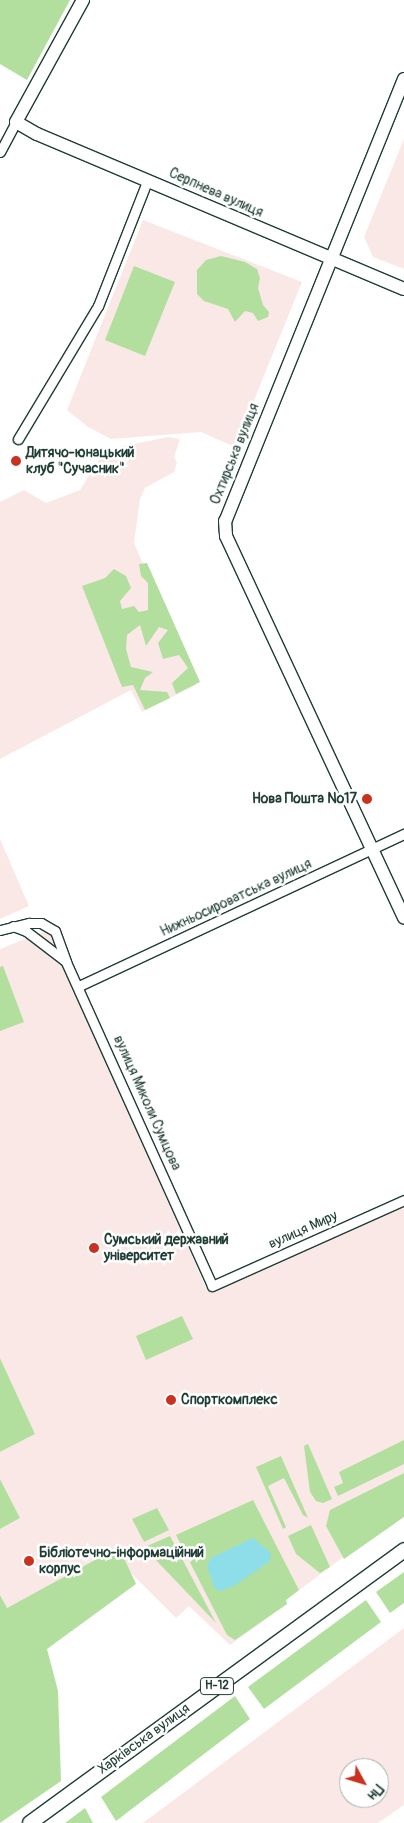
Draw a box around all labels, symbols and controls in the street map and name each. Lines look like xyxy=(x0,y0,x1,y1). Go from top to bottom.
street label: Серпнева вулиця xyxy=(166,165,266,221)
street label: Охтирська вулиця xyxy=(207,401,263,507)
place label: Дитячо-юнацький клуб "Сучасник" xyxy=(26,445,135,478)
marker: Дитячо-юнацький клуб "Сучасник" xyxy=(10,455,22,467)
place label: Нова Пошта №17 xyxy=(252,791,357,807)
marker: Нова Пошта №17 xyxy=(361,793,373,805)
street label: Нижньосироватська вулиця xyxy=(158,856,314,940)
street label: вулиця Миколи Сумцова xyxy=(110,1033,184,1173)
street label: вулиця Миру xyxy=(266,1207,340,1253)
place label: Сумський державний університет xyxy=(104,1232,229,1264)
marker: Сумський державний університет xyxy=(88,1242,100,1254)
place label: Спорткомплекс xyxy=(181,1392,278,1408)
marker: Спорткомплекс xyxy=(165,1394,177,1406)
place label: Бібліотечно-інформаційний корпус xyxy=(39,1545,204,1578)
marker: Бібліотечно-інформаційний корпус xyxy=(23,1555,35,1567)
road number: Н-12 xyxy=(200,1676,234,1695)
street label: Харківська вулиця xyxy=(95,1700,193,1778)
north arrow xyxy=(339,1758,389,1808)
text: Пн xyxy=(364,1781,387,1803)

